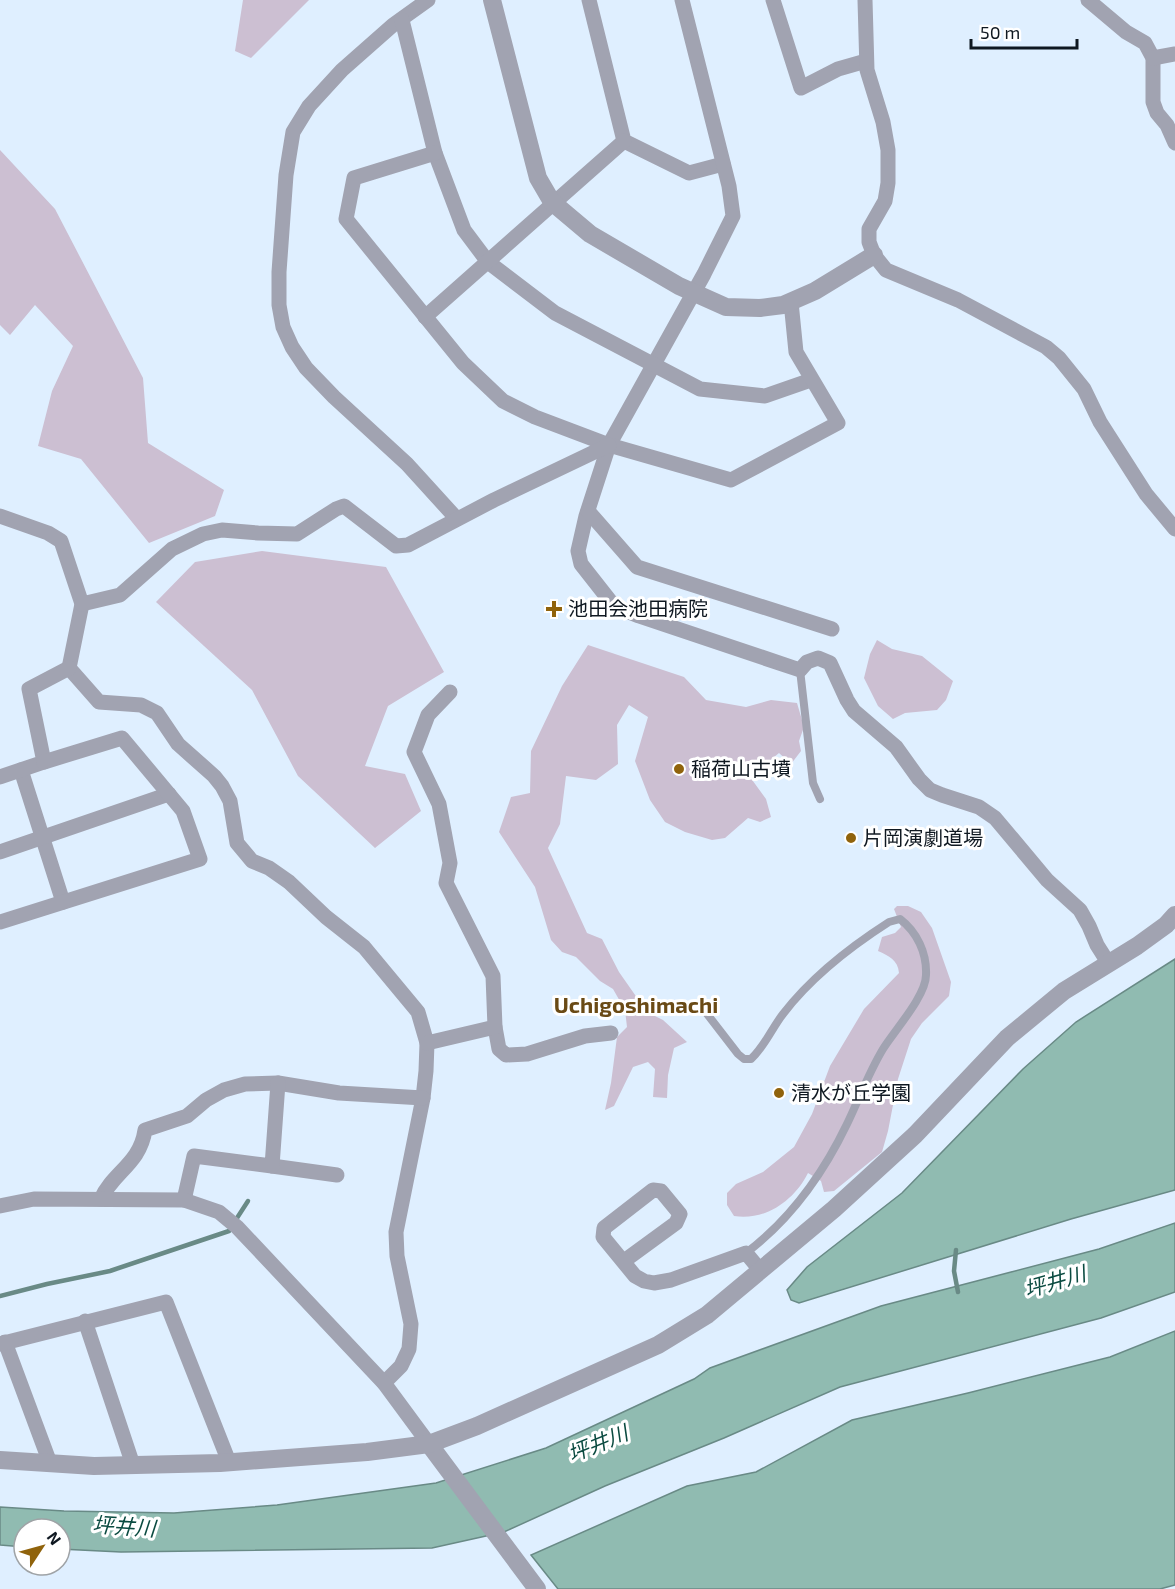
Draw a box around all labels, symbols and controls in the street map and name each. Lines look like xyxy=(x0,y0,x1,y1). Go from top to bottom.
scale bar xyxy=(971,12,1078,50)
text: 50 m xyxy=(980,21,1020,43)
place label: 池田会池田病院 xyxy=(568,596,708,620)
marker: 池田会池田病院 xyxy=(545,600,563,618)
place label: 稲荷山古墳 xyxy=(691,756,791,780)
marker: 稲荷山古墳 xyxy=(672,762,686,776)
place label: 片岡演劇道場 xyxy=(863,825,983,849)
marker: 片岡演劇道場 xyxy=(844,831,858,845)
district label: Uchigoshimachi xyxy=(554,991,718,1017)
place label: 清水が丘学園 xyxy=(791,1080,911,1104)
marker: 清水が丘学園 xyxy=(772,1086,786,1100)
water label: 坪井川 xyxy=(1021,1259,1090,1301)
water label: 坪井川 xyxy=(564,1418,633,1466)
water label: 坪井川 xyxy=(92,1511,158,1540)
north arrow xyxy=(12,1517,72,1577)
text: N xyxy=(43,1528,66,1548)

